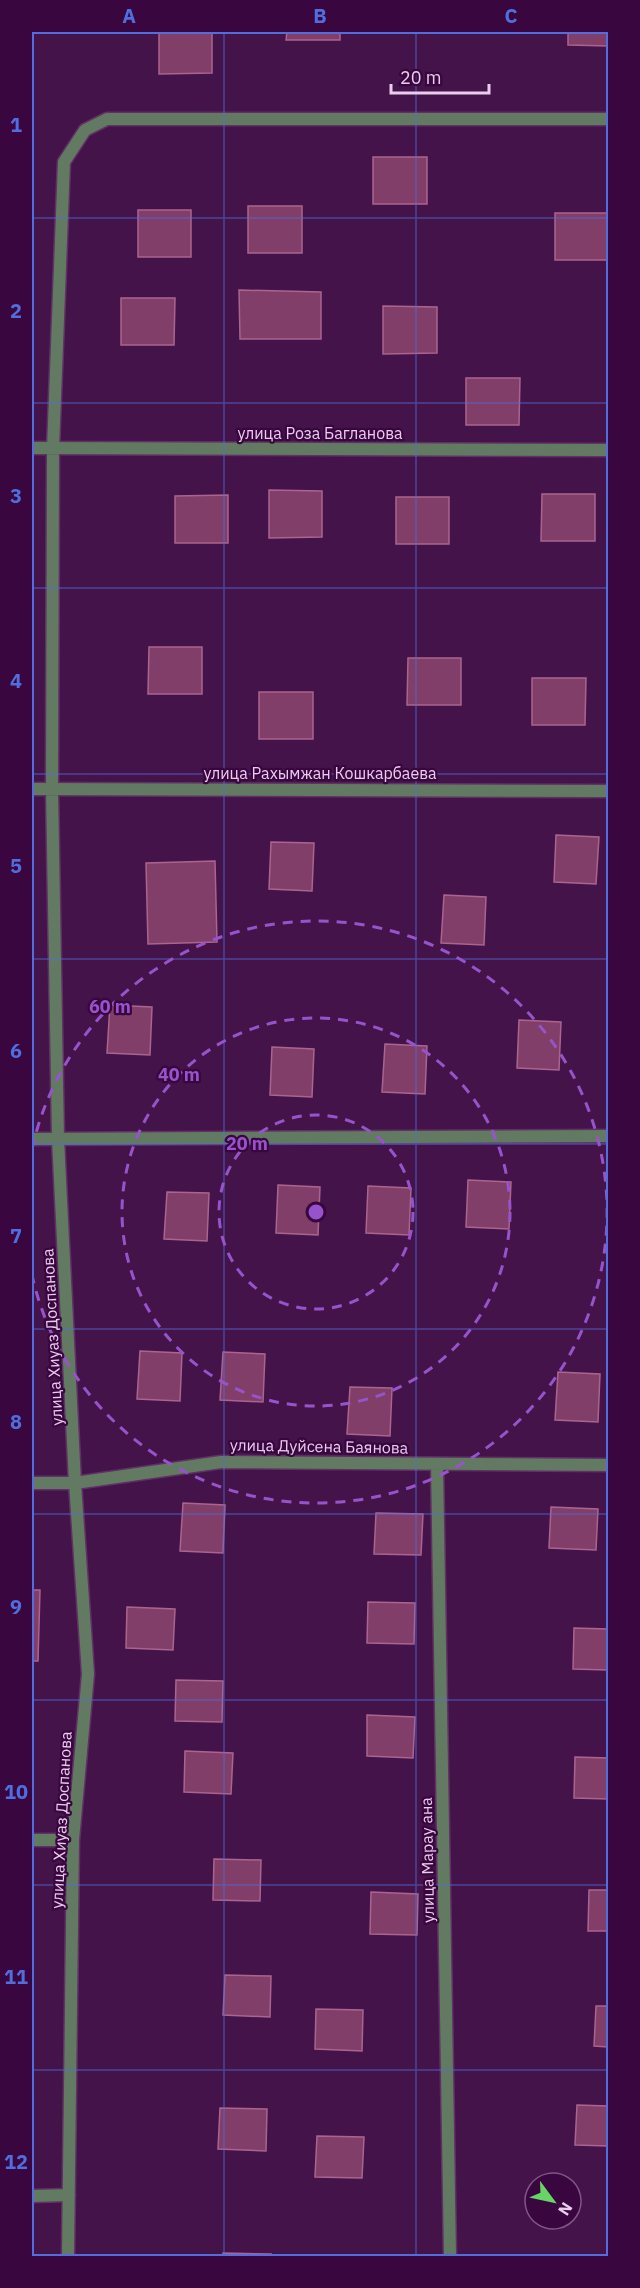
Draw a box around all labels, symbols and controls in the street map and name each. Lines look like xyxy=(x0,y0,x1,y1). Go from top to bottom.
text: A xyxy=(122,2,136,29)
text: B xyxy=(313,2,327,29)
text: C xyxy=(504,2,518,29)
scale bar xyxy=(391,57,488,95)
text: 20 m xyxy=(400,66,442,89)
text: 1 xyxy=(10,111,22,138)
text: 2 xyxy=(10,297,22,324)
street label: улица Роза Багланова xyxy=(237,423,403,443)
text: 3 xyxy=(10,482,22,509)
text: 4 xyxy=(10,667,22,694)
street label: улица Рахымжан Кошкарбаева xyxy=(203,763,437,783)
text: 5 xyxy=(10,852,22,879)
text: 60 m xyxy=(89,995,131,1018)
text: 6 xyxy=(10,1037,22,1064)
text: 40 m xyxy=(158,1063,200,1086)
text: 20 m xyxy=(226,1132,268,1155)
centre of rings xyxy=(306,1202,326,1222)
text: 7 xyxy=(10,1222,22,1249)
street label: улица Хиуаз Доспанова xyxy=(37,1247,67,1426)
text: 8 xyxy=(10,1408,22,1435)
street label: улица Дуйсена Баянова xyxy=(230,1434,409,1458)
text: 9 xyxy=(10,1593,22,1620)
street label: улица Хиуаз Доспанова xyxy=(46,1730,76,1909)
text: 10 xyxy=(4,1778,28,1805)
street label: улица Марау ана xyxy=(416,1797,438,1923)
text: 11 xyxy=(4,1963,28,1990)
text: 12 xyxy=(4,2148,28,2175)
north arrow xyxy=(523,2171,583,2231)
text: N xyxy=(554,2199,577,2219)

